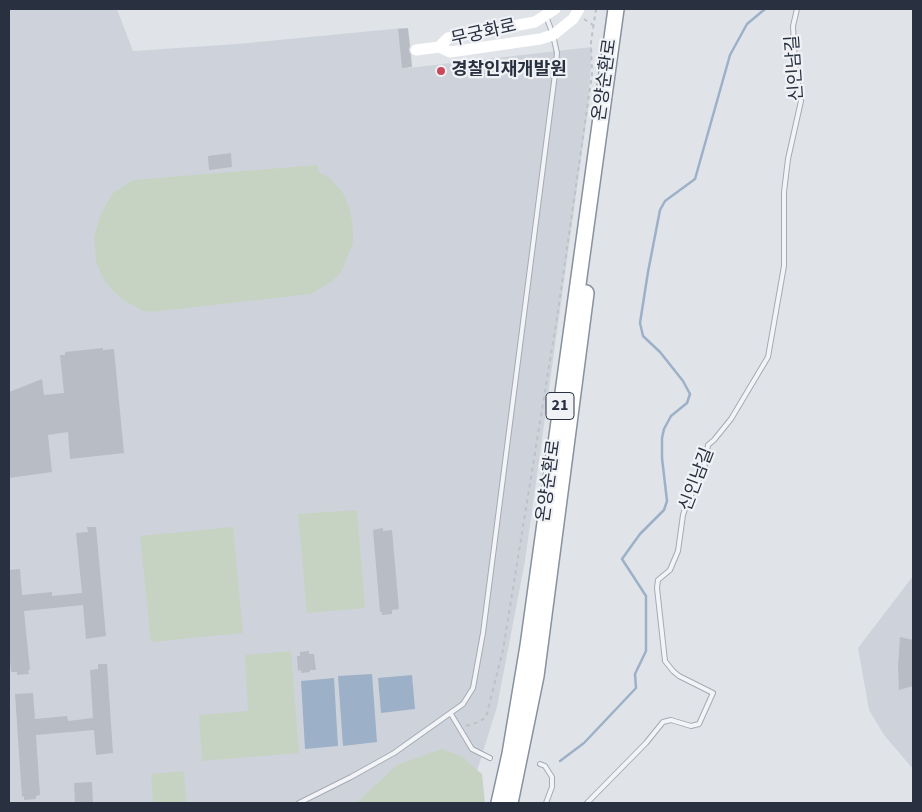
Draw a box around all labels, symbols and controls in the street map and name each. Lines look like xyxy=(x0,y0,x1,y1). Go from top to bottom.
street label: 무궁화로 xyxy=(449,16,519,52)
street label: 신인남길 xyxy=(783,34,809,102)
street label: 온양순환로 xyxy=(590,37,622,123)
place label: 경찰인재개발원 xyxy=(451,60,567,82)
marker: 경찰인재개발원 xyxy=(435,65,447,77)
road number: 21 xyxy=(546,392,574,420)
street label: 온양순환로 xyxy=(534,438,566,524)
street label: 신인남길 xyxy=(676,445,720,515)

